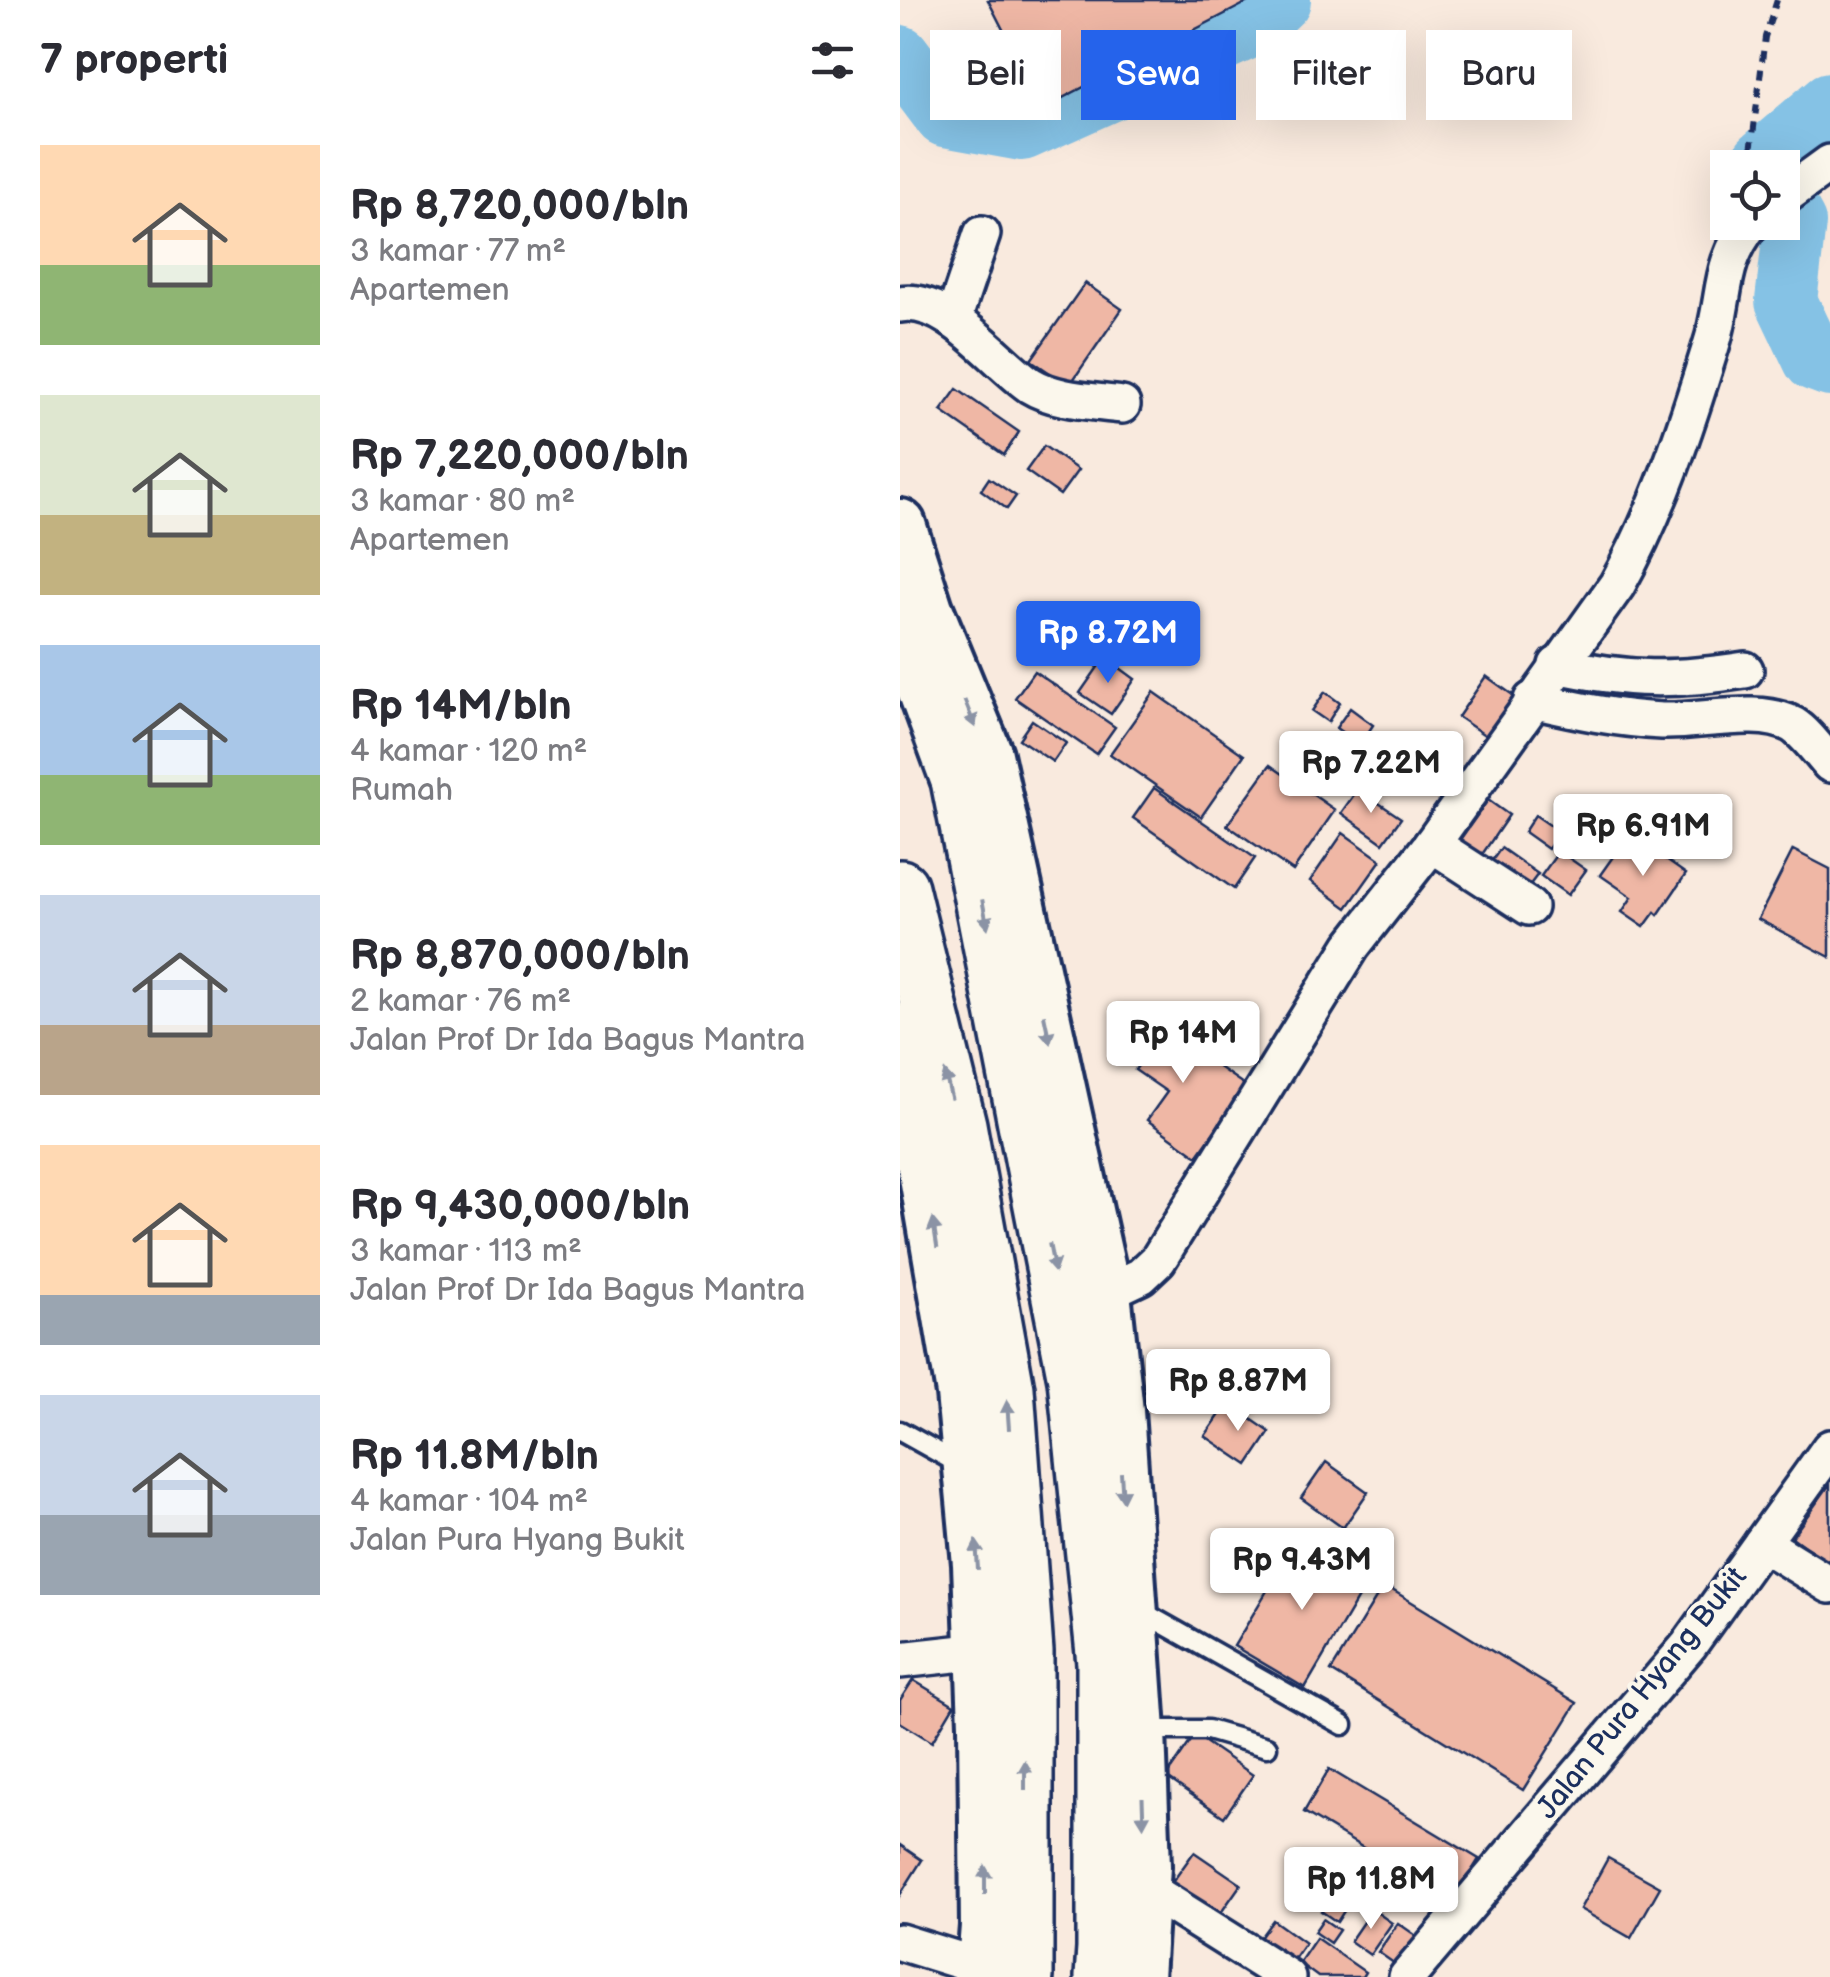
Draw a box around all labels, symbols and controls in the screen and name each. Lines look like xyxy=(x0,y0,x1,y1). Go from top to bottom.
chip: Beli xyxy=(930,30,1061,120)
chip: Sewa xyxy=(1081,30,1236,120)
chip: Filter xyxy=(1256,30,1406,120)
chip: Baru xyxy=(1426,30,1572,120)
icon: filters xyxy=(805,33,860,88)
text: 7 properti xyxy=(40,35,228,86)
map controls xyxy=(1710,150,1800,240)
button: locate xyxy=(1710,150,1800,240)
text: Rp 8,720,000/bln xyxy=(350,181,689,232)
icon: home xyxy=(120,185,240,305)
text: 3 kamar · 77 m² xyxy=(350,232,566,271)
text: Apartemen xyxy=(350,271,509,310)
text: Rp 7,220,000/bln xyxy=(350,431,689,482)
icon: home xyxy=(120,435,240,555)
text: 3 kamar · 80 m² xyxy=(350,482,575,521)
text: Apartemen xyxy=(350,521,509,560)
pin: Rp 8.72M xyxy=(1005,601,1211,686)
text: Rp 8.72M xyxy=(1038,614,1178,653)
text: Rp 14M/bln xyxy=(350,681,572,732)
icon: home xyxy=(120,685,240,805)
one-way arrow xyxy=(963,699,979,729)
pin: Rp 7.22M xyxy=(1268,731,1474,816)
text: 4 kamar · 120 m² xyxy=(350,732,587,771)
text: Rp 7.22M xyxy=(1301,744,1441,783)
text: Rumah xyxy=(350,771,453,810)
pin: Rp 6.91M xyxy=(1540,794,1746,879)
text: Rp 6.91M xyxy=(1575,807,1711,846)
one-way arrow xyxy=(978,899,993,930)
text: Rp 8,870,000/bln xyxy=(350,931,690,982)
icon: home xyxy=(120,935,240,1055)
text: 2 kamar · 76 m² xyxy=(350,982,571,1021)
pin: Rp 14M xyxy=(1102,1001,1264,1086)
one-way arrow xyxy=(1040,1014,1055,1045)
text: Rp 14M xyxy=(1129,1014,1237,1053)
text: Jalan Prof Dr Ida Bagus Mantra xyxy=(350,1021,805,1060)
one-way arrow xyxy=(940,1069,955,1100)
text: Rp 9,430,000/bln xyxy=(350,1181,690,1232)
icon: home xyxy=(120,1185,240,1305)
one-way arrow xyxy=(927,1216,942,1248)
text: 3 kamar · 113 m² xyxy=(350,1232,582,1271)
one-way arrow xyxy=(1045,1243,1061,1274)
text: Jalan Prof Dr Ida Bagus Mantra xyxy=(350,1271,805,1310)
pin: Rp 8.87M xyxy=(1135,1349,1341,1434)
text: Rp 8.87M xyxy=(1168,1362,1308,1401)
one-way arrow xyxy=(999,1399,1015,1431)
text: Rp 11.8M/bln xyxy=(350,1431,599,1482)
icon: home xyxy=(120,1435,240,1555)
one-way arrow xyxy=(1114,1472,1130,1504)
text: 4 kamar · 104 m² xyxy=(350,1482,588,1521)
text: Jalan Pura Hyang Bukit xyxy=(350,1521,685,1560)
pin: Rp 9.43M xyxy=(1199,1528,1405,1613)
one-way arrow xyxy=(969,1538,985,1570)
text: Rp 9.43M xyxy=(1232,1541,1372,1580)
street label: Jalan Pura Hyang Bukit xyxy=(1529,1560,1755,1826)
one-way arrow xyxy=(1017,1758,1033,1790)
one-way arrow xyxy=(1135,1796,1151,1828)
pin: Rp 11.8M xyxy=(1268,1847,1474,1932)
text: Rp 11.8M xyxy=(1306,1860,1436,1899)
one-way arrow xyxy=(977,1863,993,1895)

